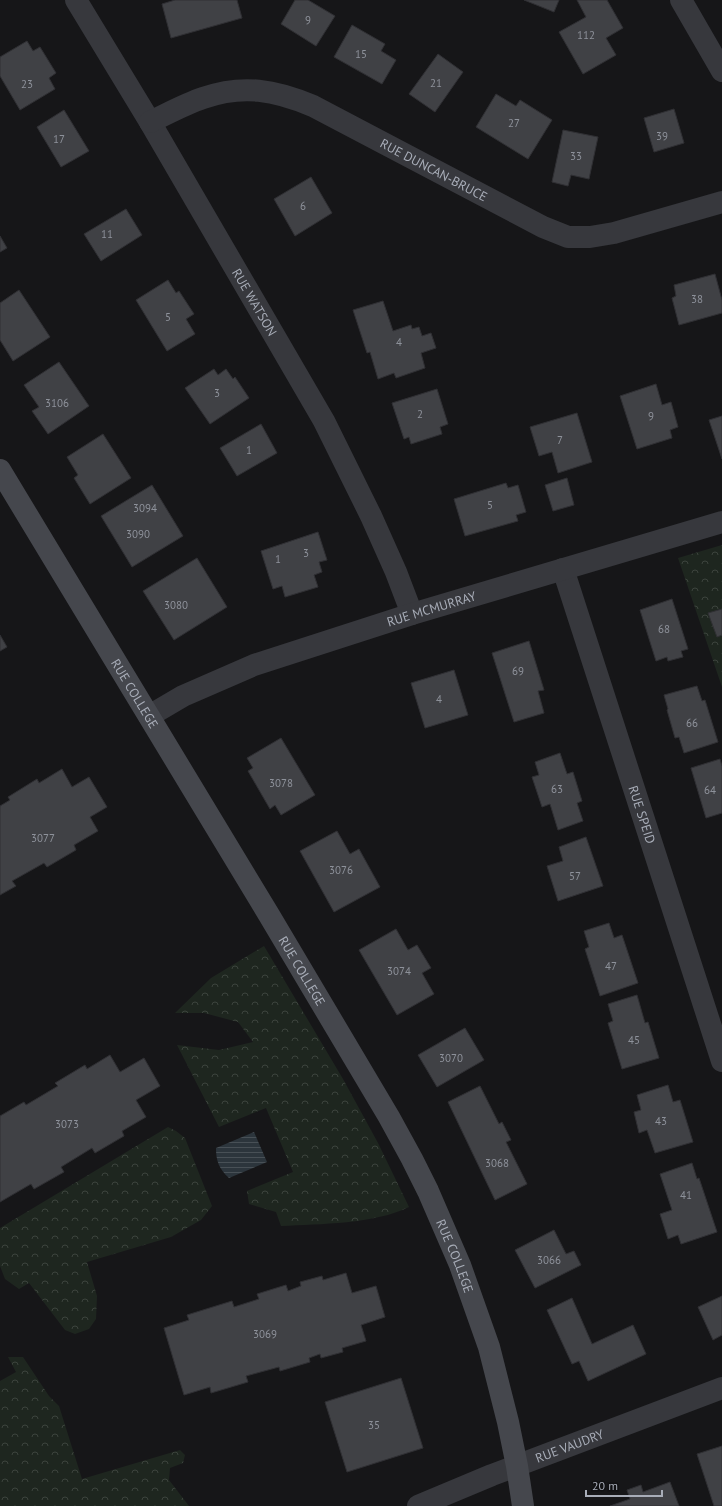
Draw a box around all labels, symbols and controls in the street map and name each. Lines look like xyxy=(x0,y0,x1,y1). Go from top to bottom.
house number: 9 xyxy=(305,13,311,27)
house number: 112 xyxy=(577,28,595,42)
house number: 15 xyxy=(355,47,367,61)
house number: 21 xyxy=(430,76,442,90)
house number: 23 xyxy=(21,77,33,91)
house number: 27 xyxy=(508,116,520,130)
house number: 39 xyxy=(656,129,668,143)
house number: 17 xyxy=(53,132,65,146)
street label: RUE DUNCAN-BRUCE xyxy=(377,134,490,205)
house number: 33 xyxy=(570,149,582,163)
house number: 6 xyxy=(300,199,306,213)
house number: 11 xyxy=(101,227,113,241)
street label: RUE WATSON xyxy=(228,265,281,339)
house number: 38 xyxy=(691,292,703,306)
house number: 5 xyxy=(165,310,171,324)
house number: 4 xyxy=(396,335,402,349)
house number: 3 xyxy=(214,386,220,400)
house number: 3106 xyxy=(45,396,69,410)
house number: 2 xyxy=(417,407,423,421)
house number: 9 xyxy=(648,409,654,423)
house number: 7 xyxy=(557,433,563,447)
house number: 1 xyxy=(246,443,252,457)
house number: 5 xyxy=(487,498,493,512)
house number: 3094 xyxy=(133,501,157,515)
house number: 3090 xyxy=(126,527,150,541)
house number: 3 xyxy=(303,546,309,560)
house number: 1 xyxy=(275,552,281,566)
street label: RUE MCMURRAY xyxy=(385,587,479,630)
house number: 3080 xyxy=(164,598,188,612)
house number: 68 xyxy=(658,622,670,636)
street label: RUE COLLEGE xyxy=(108,656,163,731)
house number: 69 xyxy=(512,664,524,678)
house number: 4 xyxy=(436,692,442,706)
house number: 66 xyxy=(686,716,698,730)
house number: 3078 xyxy=(269,776,293,790)
house number: 63 xyxy=(551,782,563,796)
street label: RUE SPEID xyxy=(625,783,660,846)
house number: 64 xyxy=(704,783,716,797)
house number: 3077 xyxy=(31,831,55,845)
house number: 3076 xyxy=(329,863,353,877)
house number: 57 xyxy=(569,869,581,883)
street label: RUE COLLEGE xyxy=(275,933,329,1009)
house number: 47 xyxy=(605,959,617,973)
house number: 3074 xyxy=(387,964,411,978)
house number: 45 xyxy=(628,1033,640,1047)
house number: 3070 xyxy=(439,1051,463,1065)
house number: 43 xyxy=(655,1114,667,1128)
house number: 3073 xyxy=(55,1117,79,1131)
house number: 3068 xyxy=(485,1156,509,1170)
house number: 41 xyxy=(680,1188,692,1202)
street label: RUE COLLEGE xyxy=(433,1216,478,1295)
house number: 3066 xyxy=(537,1253,561,1267)
house number: 3069 xyxy=(253,1327,277,1341)
house number: 35 xyxy=(368,1418,380,1432)
street label: RUE VAUDRY xyxy=(533,1425,607,1466)
scale bar xyxy=(586,1472,662,1498)
text: 20 m xyxy=(592,1478,618,1493)

